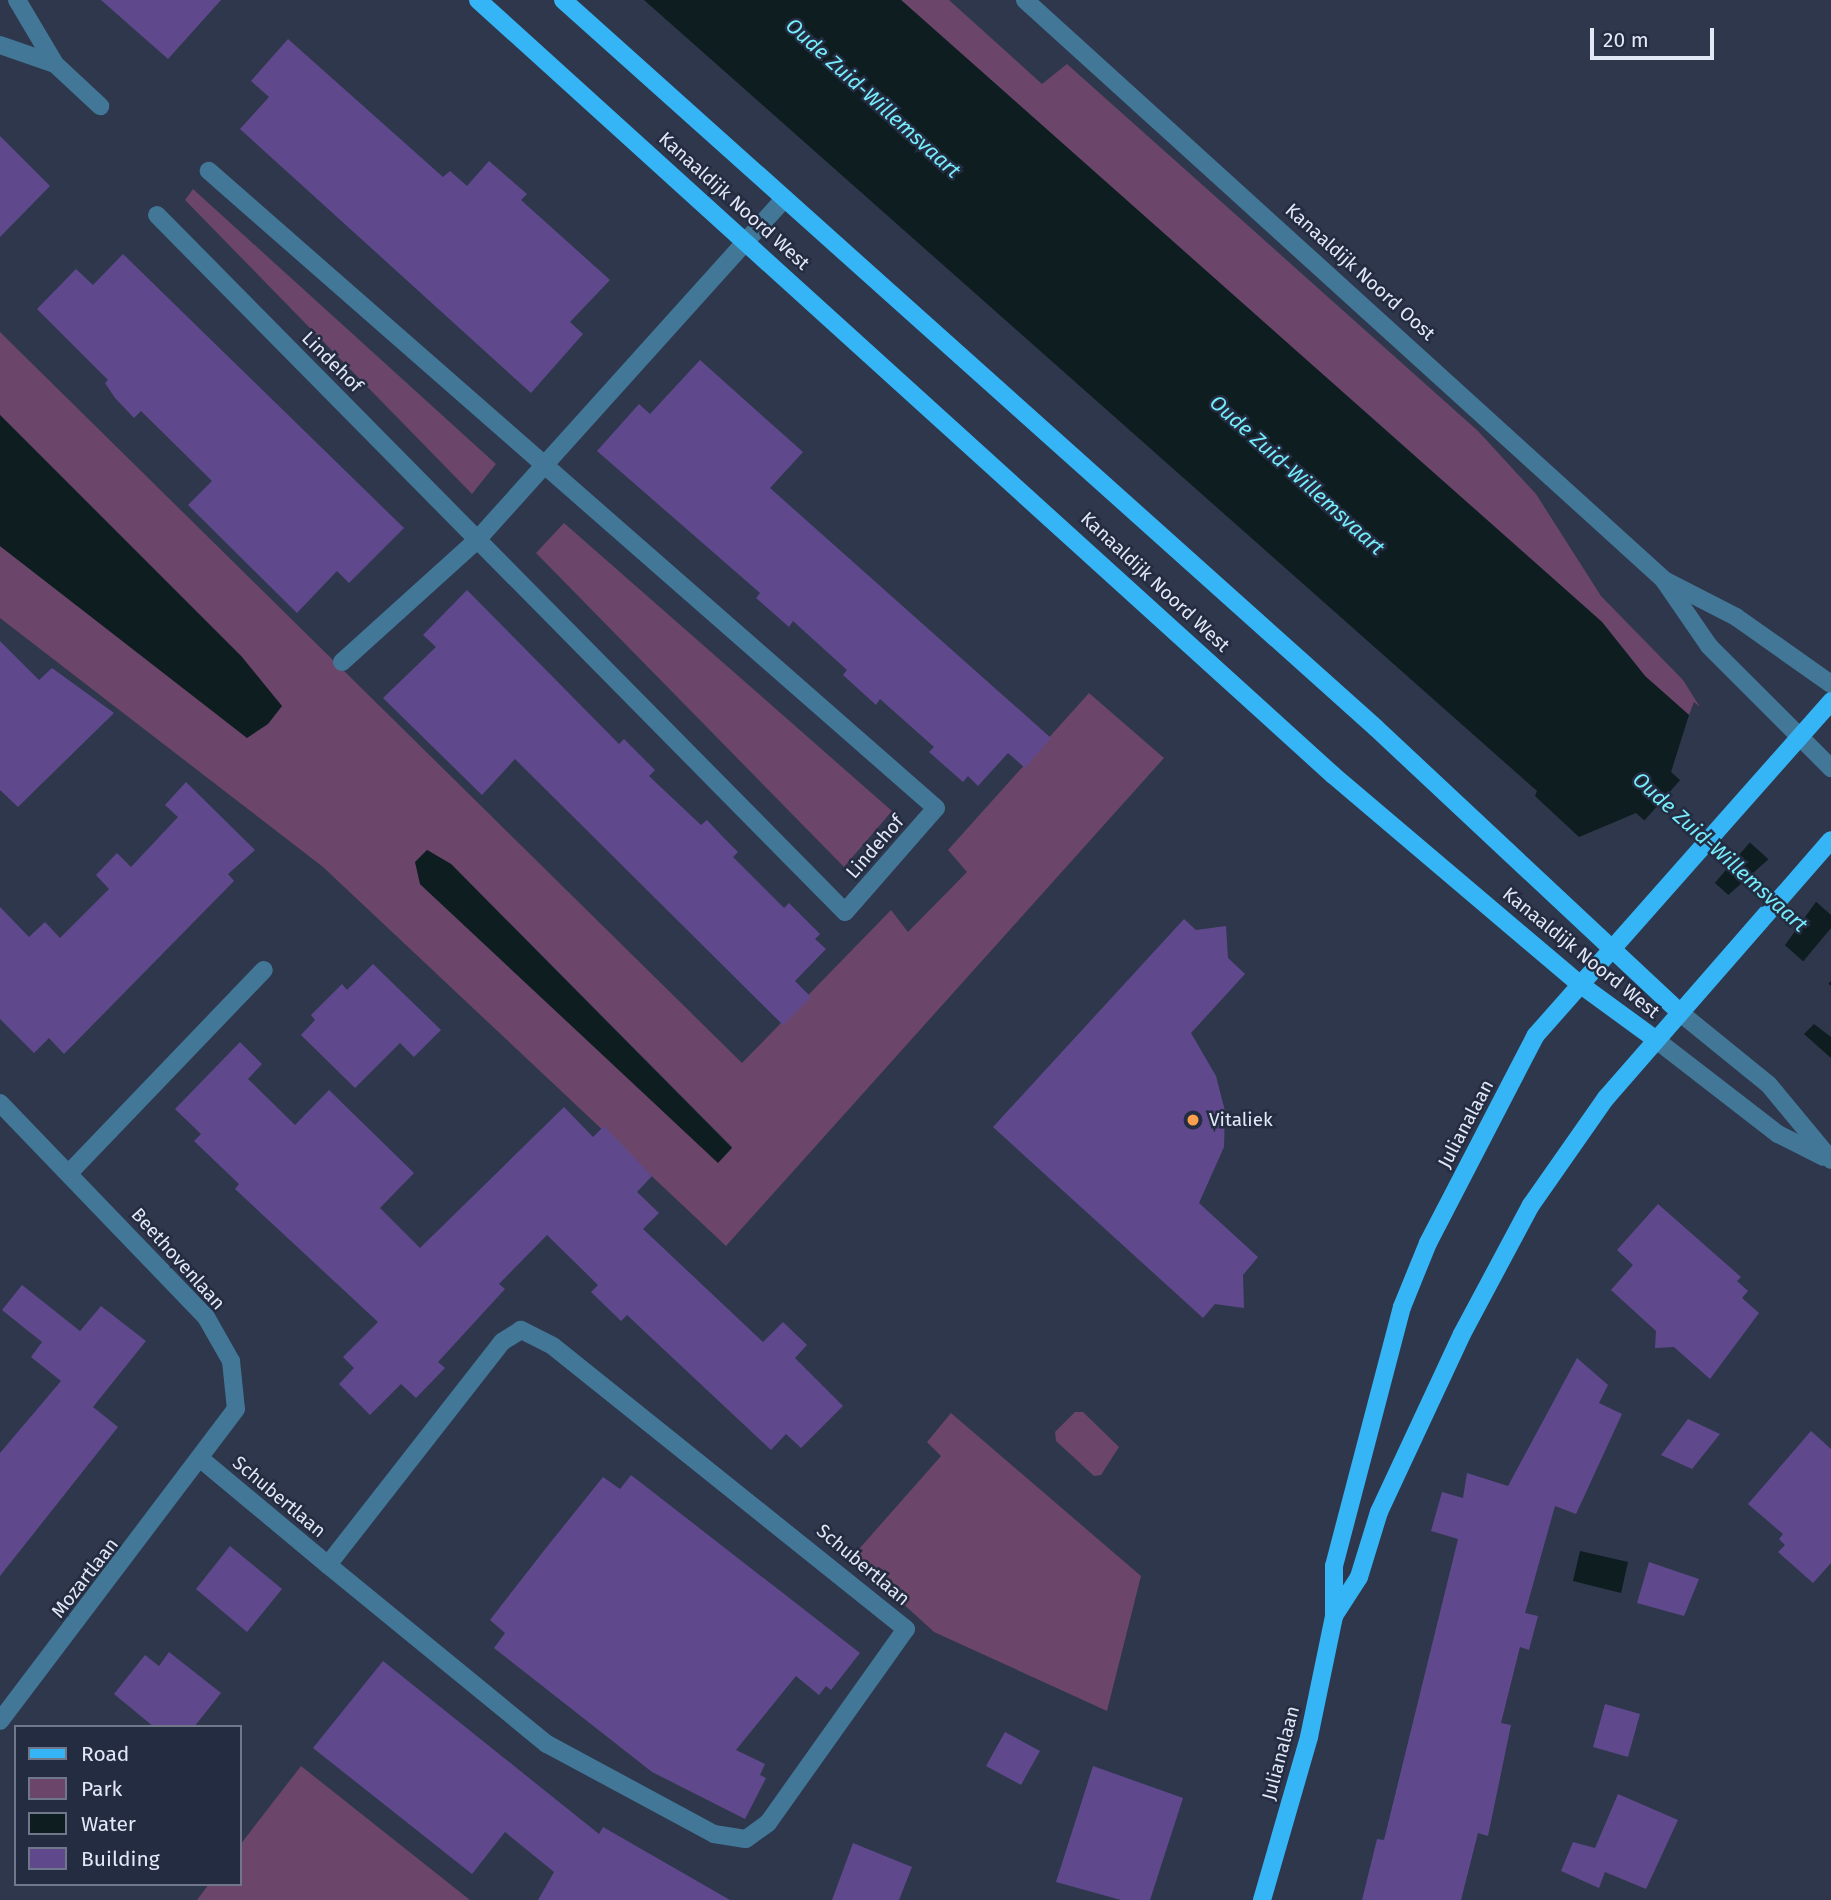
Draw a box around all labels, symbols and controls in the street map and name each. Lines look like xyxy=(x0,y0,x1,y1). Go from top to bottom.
water label: Oude Zuid-Willemsvaart xyxy=(780,13,966,183)
scale bar xyxy=(1593,14,1717,58)
text: 20 m xyxy=(1603,27,1649,53)
street label: Kanaaldijk Noord West xyxy=(654,127,814,275)
street label: Kanaaldijk Noord Oost xyxy=(1280,199,1440,345)
street label: Lindehof xyxy=(297,327,367,397)
water label: Oude Zuid-Willemsvaart xyxy=(1204,390,1390,560)
street label: Kanaaldijk Noord West xyxy=(1076,507,1234,657)
water label: Oude Zuid-Willemsvaart xyxy=(1627,767,1813,937)
street label: Lindehof xyxy=(841,811,909,883)
street label: Kanaaldijk Noord West xyxy=(1498,883,1664,1023)
street label: Julianalaan xyxy=(1433,1076,1499,1172)
place label: Vitaliek xyxy=(1209,1109,1273,1131)
marker: Vitaliek xyxy=(1183,1110,1203,1130)
street label: Beethovenlaan xyxy=(126,1203,230,1315)
street label: Schubertlaan xyxy=(228,1451,330,1543)
street label: Schubertlaan xyxy=(812,1519,914,1611)
street label: Mozartlaan xyxy=(47,1533,123,1623)
street label: Julianalaan xyxy=(1257,1703,1305,1803)
legend xyxy=(14,1725,242,1886)
text: Road xyxy=(81,1741,129,1767)
text: Park xyxy=(81,1776,122,1802)
text: Water xyxy=(81,1811,136,1837)
text: Building xyxy=(81,1846,160,1872)

